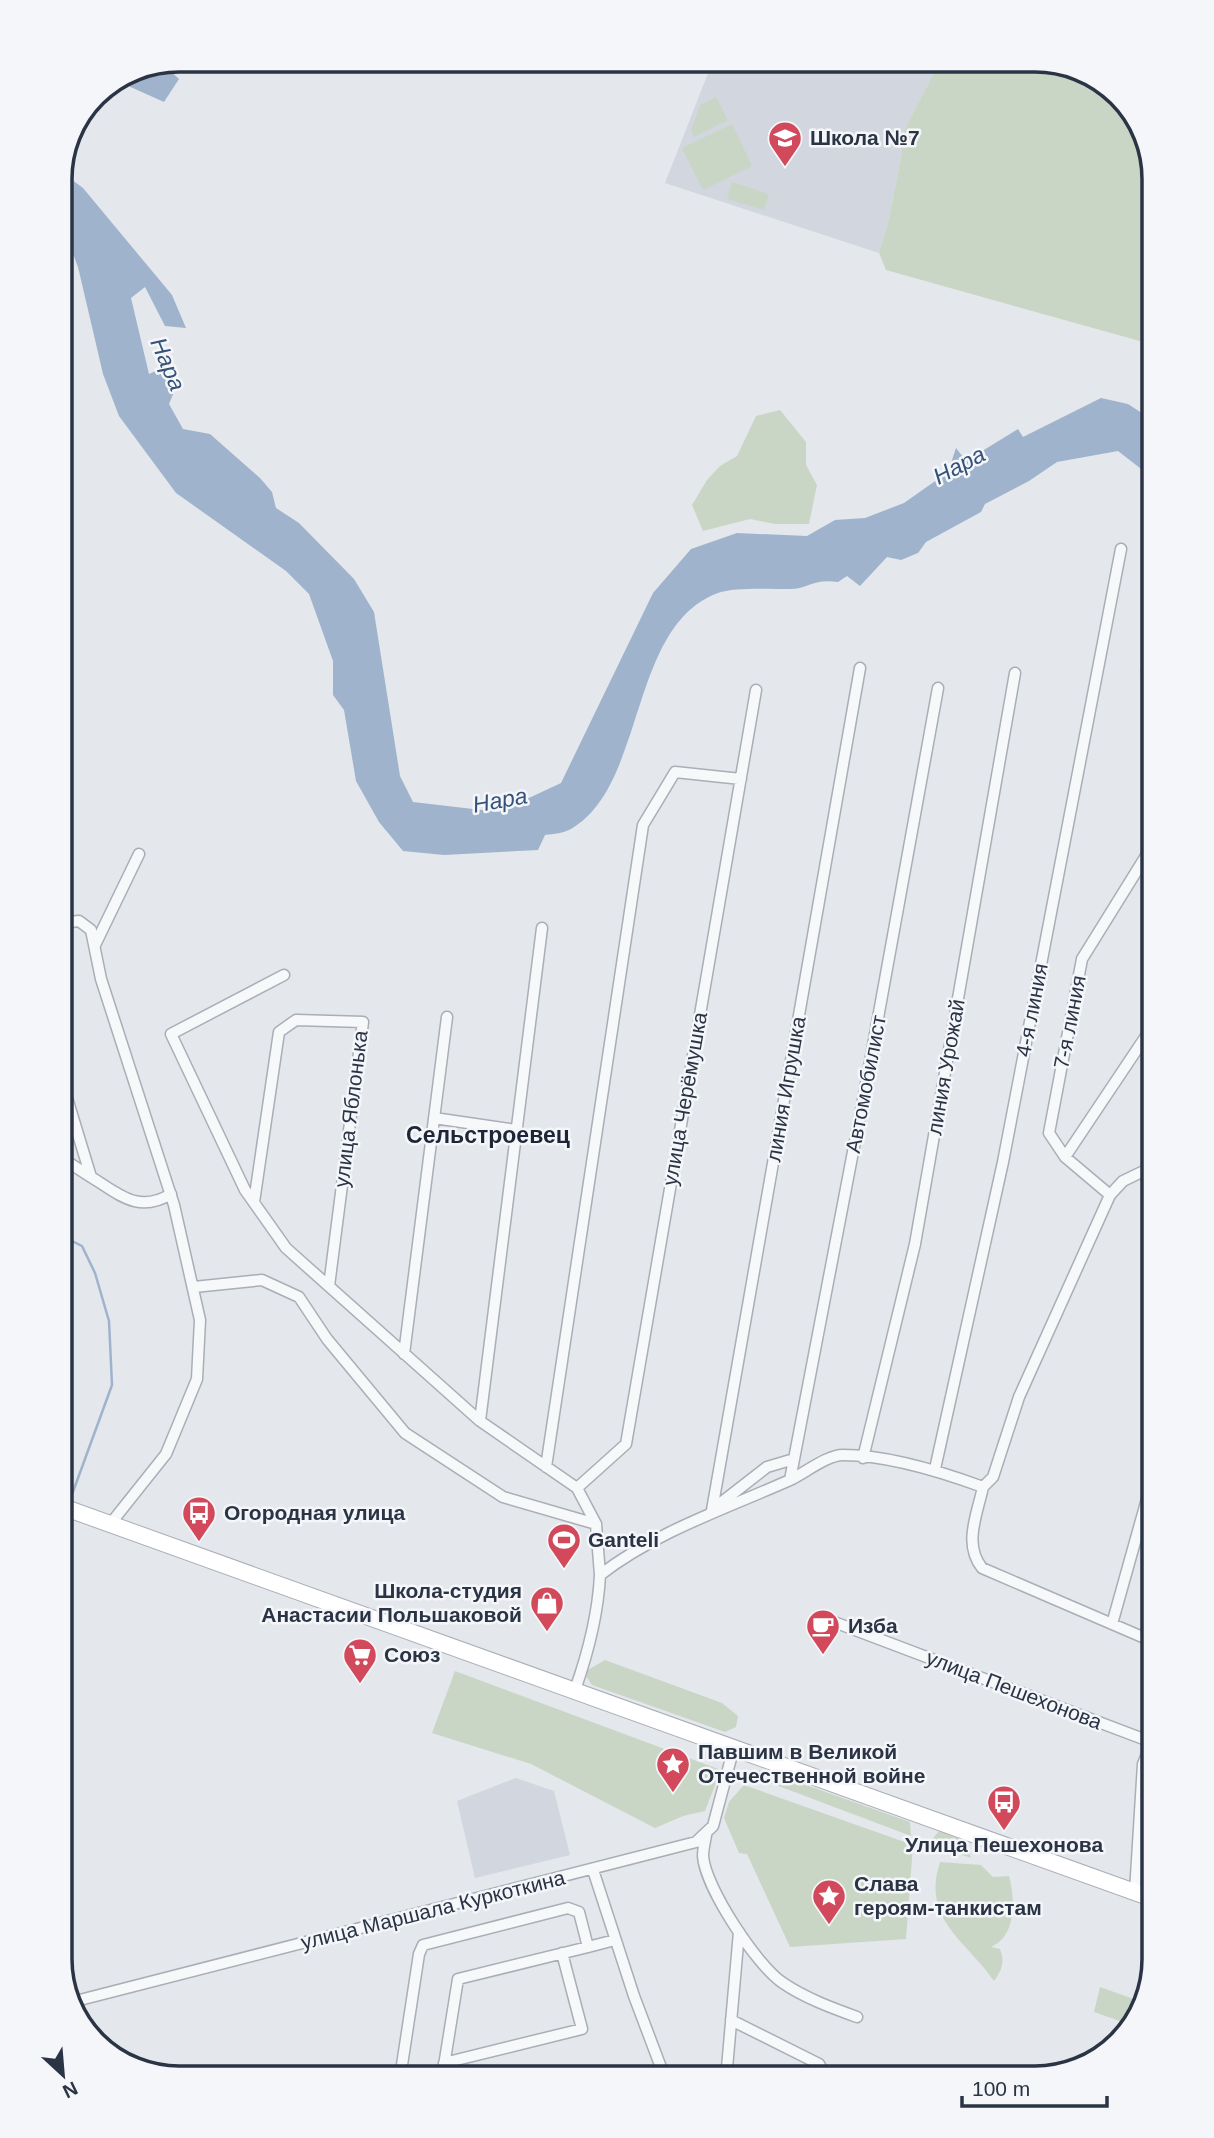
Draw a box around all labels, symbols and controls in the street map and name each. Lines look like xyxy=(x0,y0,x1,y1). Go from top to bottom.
school or university icon: Школа №7 xyxy=(766,119,804,168)
place label: Школа №7 xyxy=(810,126,920,149)
water label: Нара xyxy=(145,334,191,394)
water label: Нара xyxy=(929,441,989,489)
water label: Нара xyxy=(471,782,529,818)
street label: 4-я линия xyxy=(1011,961,1052,1059)
street label: 7-я линия xyxy=(1049,973,1090,1071)
street label: линия Урожай xyxy=(922,997,969,1137)
street label: улица Черёмушка xyxy=(658,1010,711,1188)
street label: Автомобилист xyxy=(841,1013,890,1155)
street label: линия Игрушка xyxy=(761,1014,810,1163)
street label: улица Яблонька xyxy=(329,1029,372,1189)
district label: Сельстроевец xyxy=(406,1122,570,1148)
bus stop icon: Огородная улица xyxy=(180,1494,218,1543)
place label: Огородная улица xyxy=(224,1501,406,1524)
sports icon: Ganteli xyxy=(545,1521,583,1570)
place label: Ganteli xyxy=(588,1528,659,1551)
place label: Школа-студия Анастасии Польшаковой xyxy=(261,1579,522,1626)
shop icon: Школа-студия Анастасии Польшаковой xyxy=(528,1584,566,1633)
cafe icon: Изба xyxy=(804,1607,842,1656)
place label: Изба xyxy=(848,1614,898,1637)
supermarket icon: Союз xyxy=(341,1636,379,1685)
place label: Союз xyxy=(384,1643,440,1666)
street label: улица Пешехонова xyxy=(923,1645,1106,1734)
place label: Павшим в Великой Отечественной войне xyxy=(698,1740,925,1787)
place icon: Павшим в Великой Отечественной войне xyxy=(654,1745,692,1794)
bus stop icon: Улица Пешехонова xyxy=(985,1783,1023,1832)
place label: Улица Пешехонова xyxy=(905,1833,1103,1856)
street label: улица Маршала Куркоткина xyxy=(298,1865,568,1954)
place label: Слава героям-танкистам xyxy=(854,1872,1042,1919)
place icon: Слава героям-танкистам xyxy=(810,1877,848,1926)
north arrow xyxy=(28,2040,98,2110)
scale bar xyxy=(962,2064,1107,2108)
text: N xyxy=(59,2077,81,2102)
text: 100 m xyxy=(972,2077,1030,2100)

